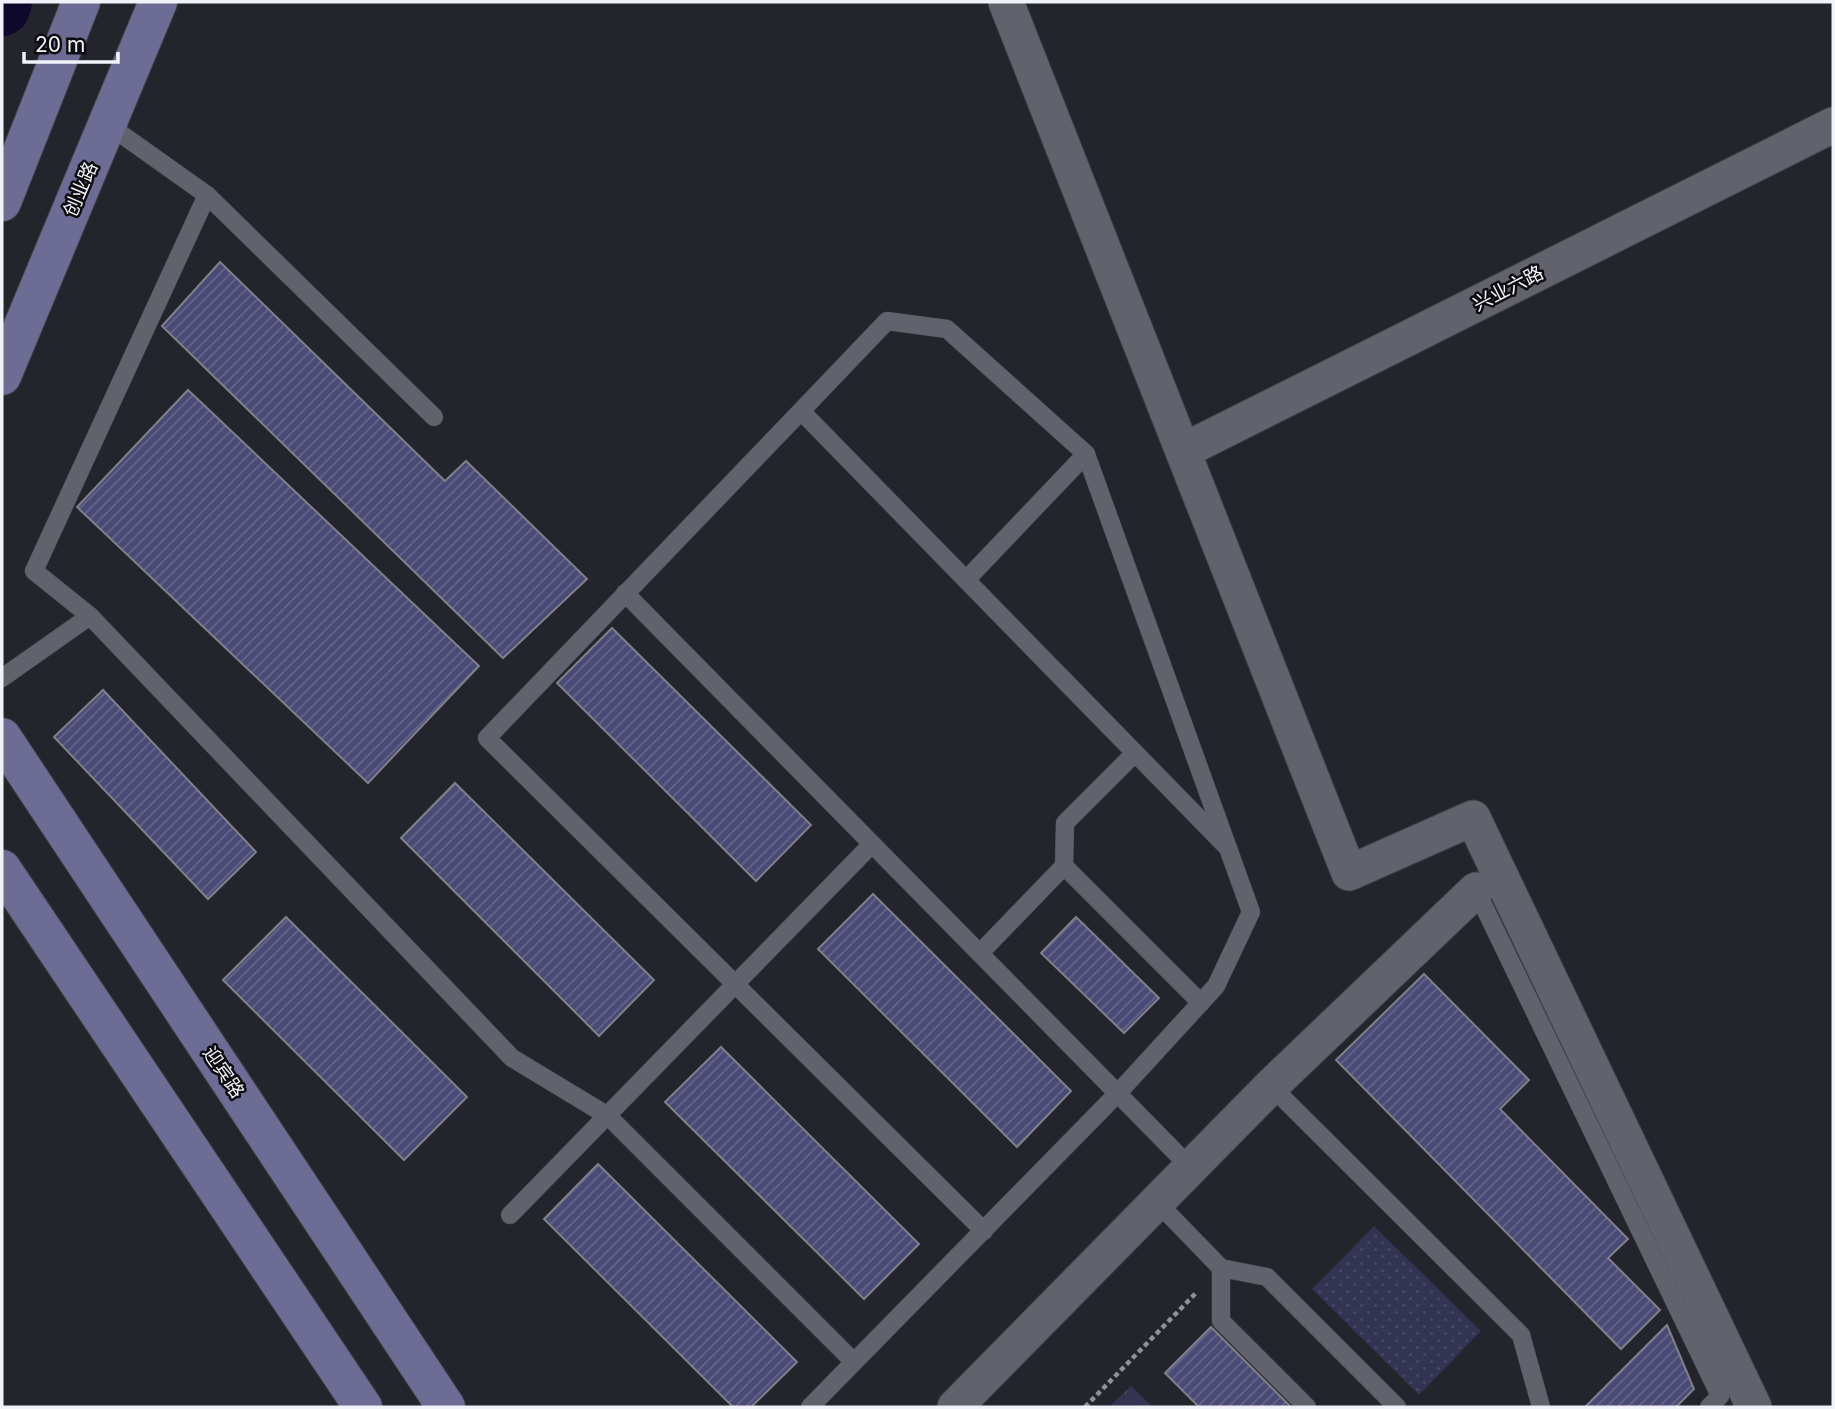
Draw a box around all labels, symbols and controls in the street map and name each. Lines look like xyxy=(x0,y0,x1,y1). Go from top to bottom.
scale bar xyxy=(24,21,119,65)
text: 20 m xyxy=(35,32,85,57)
street label: 创业路 xyxy=(59,158,102,220)
street label: 兴业六路 xyxy=(1469,261,1547,316)
street label: 迎宾路 xyxy=(198,1042,249,1102)

